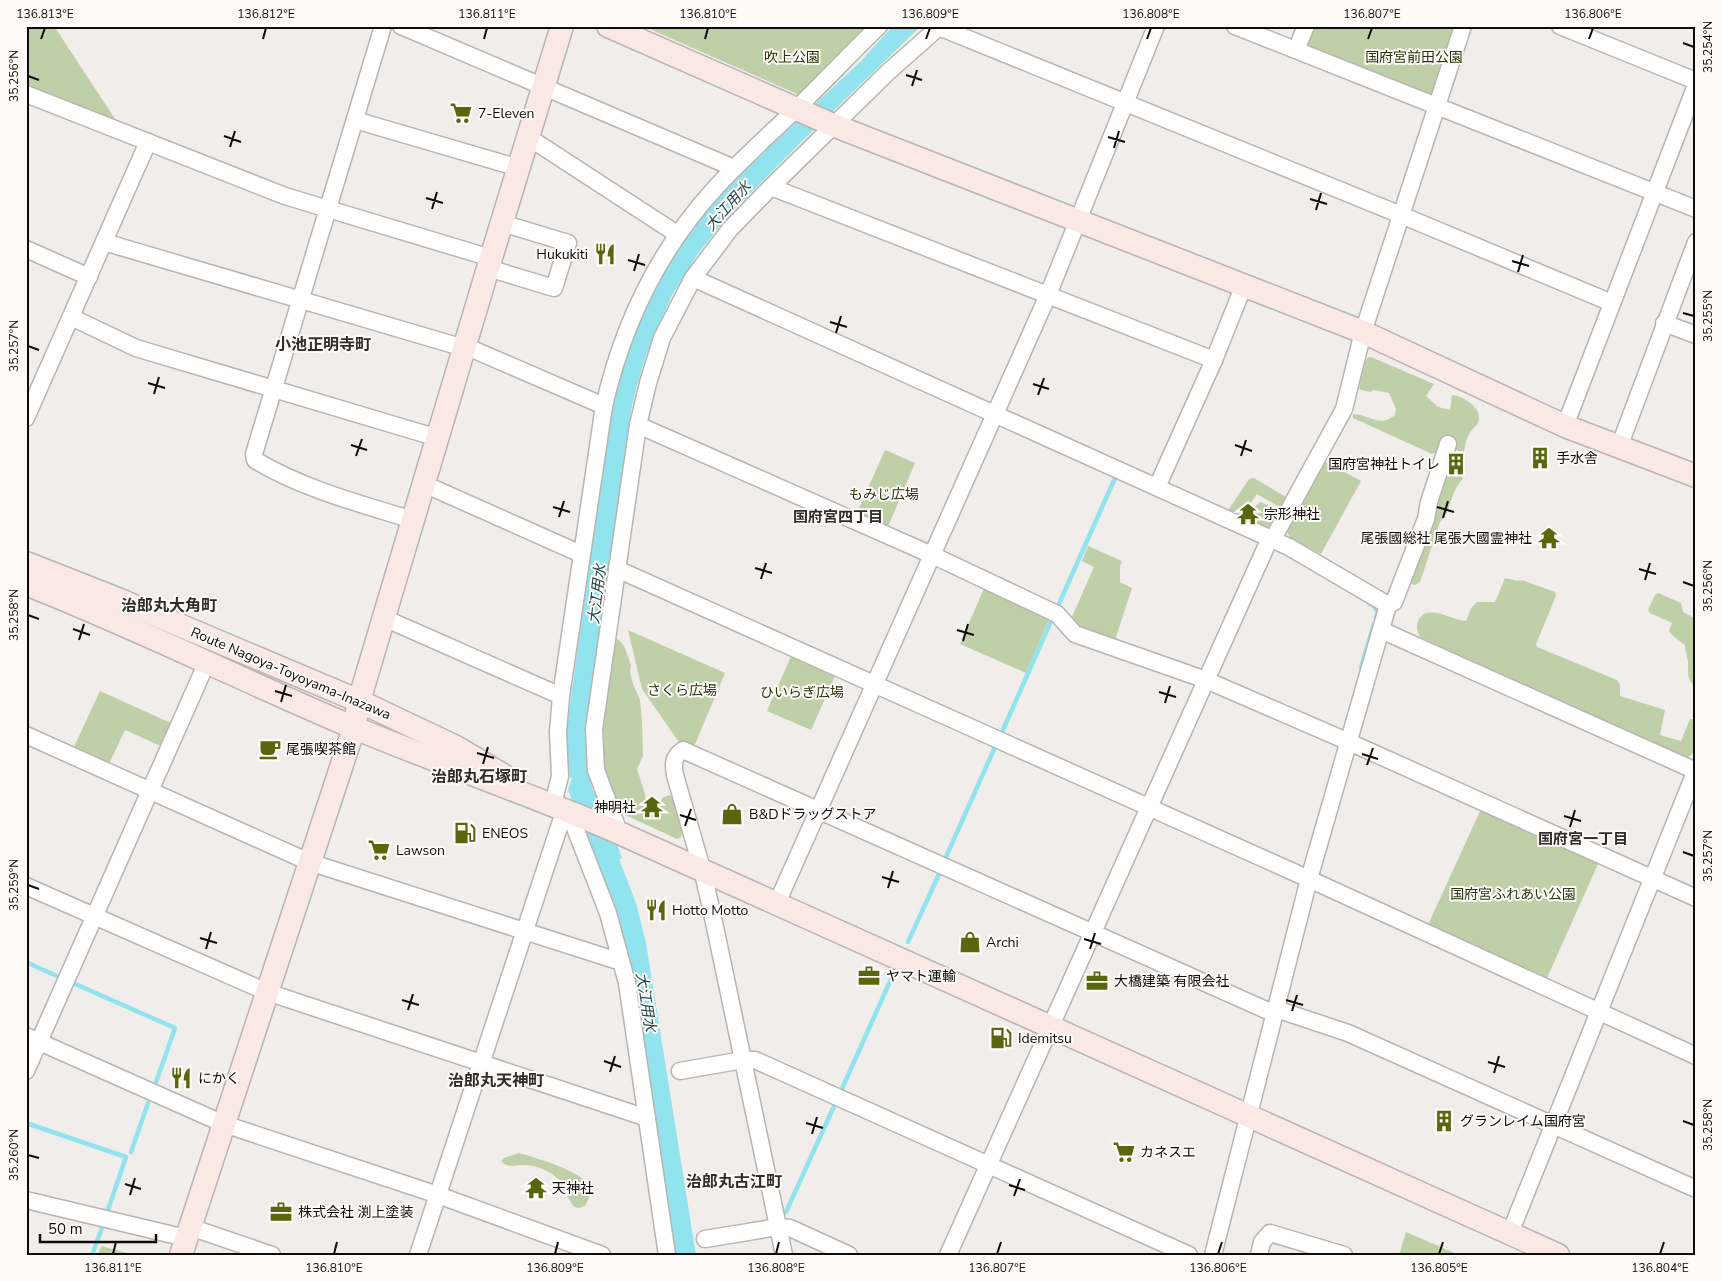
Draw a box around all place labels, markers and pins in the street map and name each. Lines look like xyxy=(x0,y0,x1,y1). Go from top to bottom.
supermarket icon: 7-Eleven xyxy=(448,100,474,126)
place label: 7-Eleven xyxy=(478,104,534,123)
restaurant icon: Hukukiti xyxy=(592,241,618,267)
place label: Hukukiti xyxy=(536,245,588,264)
building icon: 手水舎 xyxy=(1527,445,1553,471)
place label: 手水舎 xyxy=(1556,449,1598,468)
building icon: 国府宮神社トイレ xyxy=(1443,451,1469,477)
place label: 国府宮神社トイレ xyxy=(1328,455,1440,474)
temple icon: 宗形神社 xyxy=(1235,501,1261,527)
place label: 宗形神社 xyxy=(1264,505,1320,524)
temple icon: 尾張國総社 尾張大國霊神社 xyxy=(1536,525,1562,551)
place label: 尾張國総社 尾張大國霊神社 xyxy=(1360,529,1532,548)
cafe icon: 尾張喫茶館 xyxy=(257,736,283,762)
place label: 尾張喫茶館 xyxy=(286,740,356,759)
temple icon: 神明社 xyxy=(639,794,665,820)
place label: 神明社 xyxy=(594,798,636,817)
shop icon: B&Dドラッグストア xyxy=(719,801,745,827)
place label: B&Dドラッグストア xyxy=(749,805,877,824)
fuel station icon: ENEOS xyxy=(452,820,478,846)
place label: ENEOS xyxy=(482,824,528,843)
supermarket icon: Lawson xyxy=(366,837,392,863)
place label: Lawson xyxy=(396,841,445,860)
restaurant icon: Hotto Motto xyxy=(643,897,669,923)
place label: Hotto Motto xyxy=(672,901,749,920)
shop icon: Archi xyxy=(957,929,983,955)
place label: Archi xyxy=(986,933,1019,952)
office icon: ヤマト運輸 xyxy=(856,963,882,989)
place label: ヤマト運輸 xyxy=(886,967,956,986)
office icon: 大橋建築 有限会社 xyxy=(1084,968,1110,994)
place label: 大橋建築 有限会社 xyxy=(1114,972,1230,991)
fuel station icon: Idemitsu xyxy=(988,1025,1014,1051)
place label: Idemitsu xyxy=(1018,1029,1072,1048)
restaurant icon: にかく xyxy=(168,1065,194,1091)
place label: にかく xyxy=(198,1069,240,1088)
building icon: グランレイム国府宮 xyxy=(1431,1108,1457,1134)
place label: グランレイム国府宮 xyxy=(1460,1112,1586,1131)
supermarket icon: カネスエ xyxy=(1111,1139,1137,1165)
place label: カネスエ xyxy=(1140,1143,1196,1162)
temple icon: 天神社 xyxy=(523,1175,549,1201)
place label: 天神社 xyxy=(552,1179,594,1198)
office icon: 株式会社 渕上塗装 xyxy=(268,1199,294,1225)
place label: 株式会社 渕上塗装 xyxy=(298,1203,414,1222)

